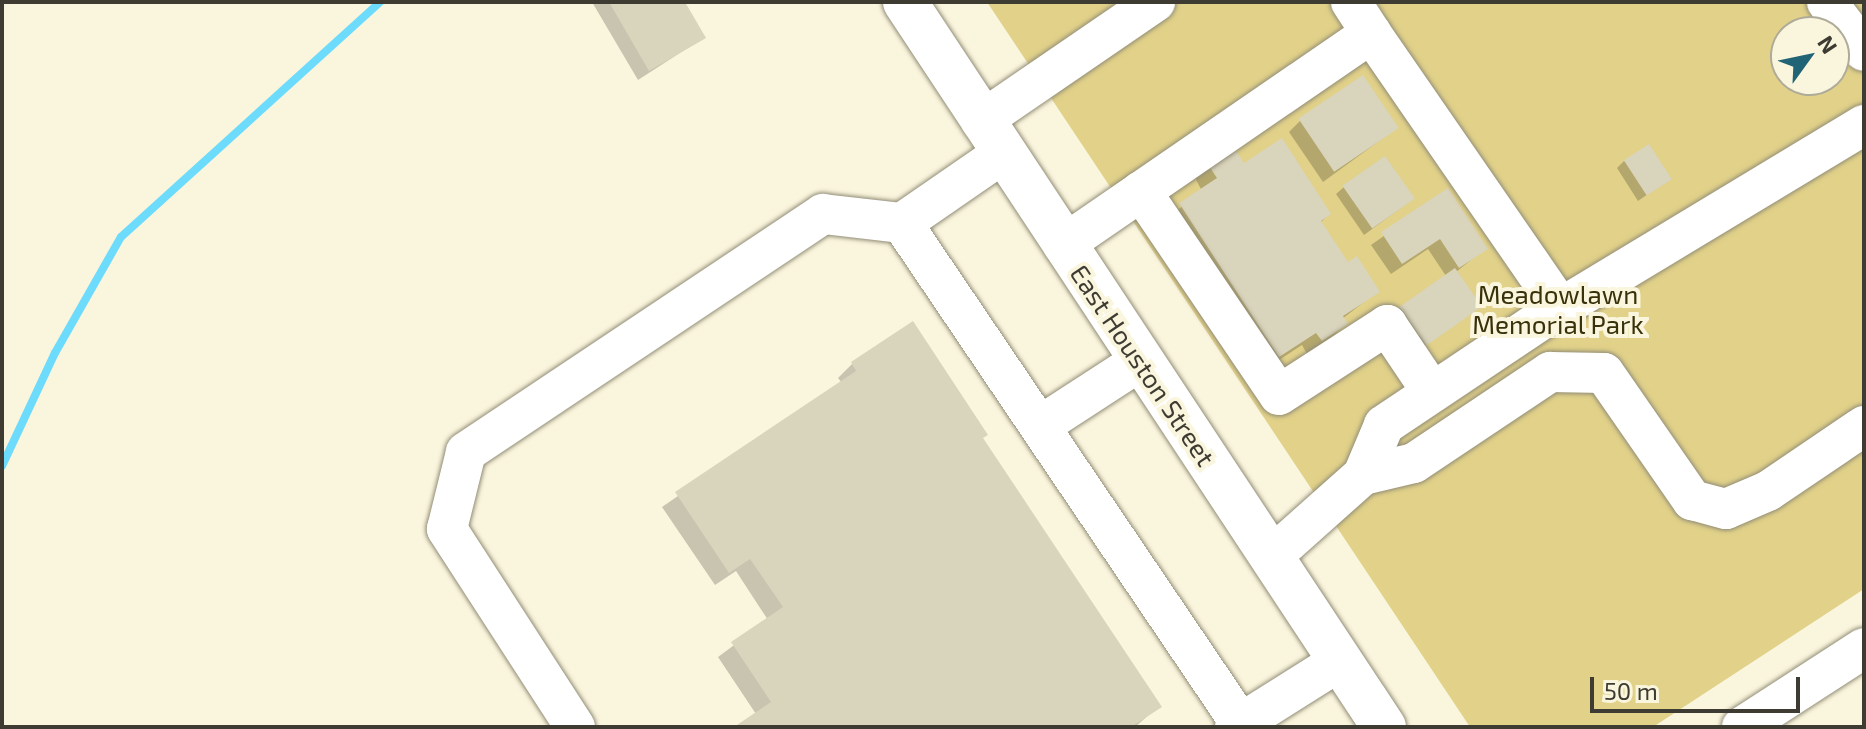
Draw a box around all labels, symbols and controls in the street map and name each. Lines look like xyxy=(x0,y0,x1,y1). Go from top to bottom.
north arrow xyxy=(1770,16,1850,96)
text: N xyxy=(1813,30,1844,58)
street label: East Houston Street xyxy=(1064,259,1222,471)
park label: Meadowlawn Memorial Park xyxy=(1472,278,1644,340)
scale bar xyxy=(1594,661,1804,711)
text: 50 m xyxy=(1604,676,1658,705)

